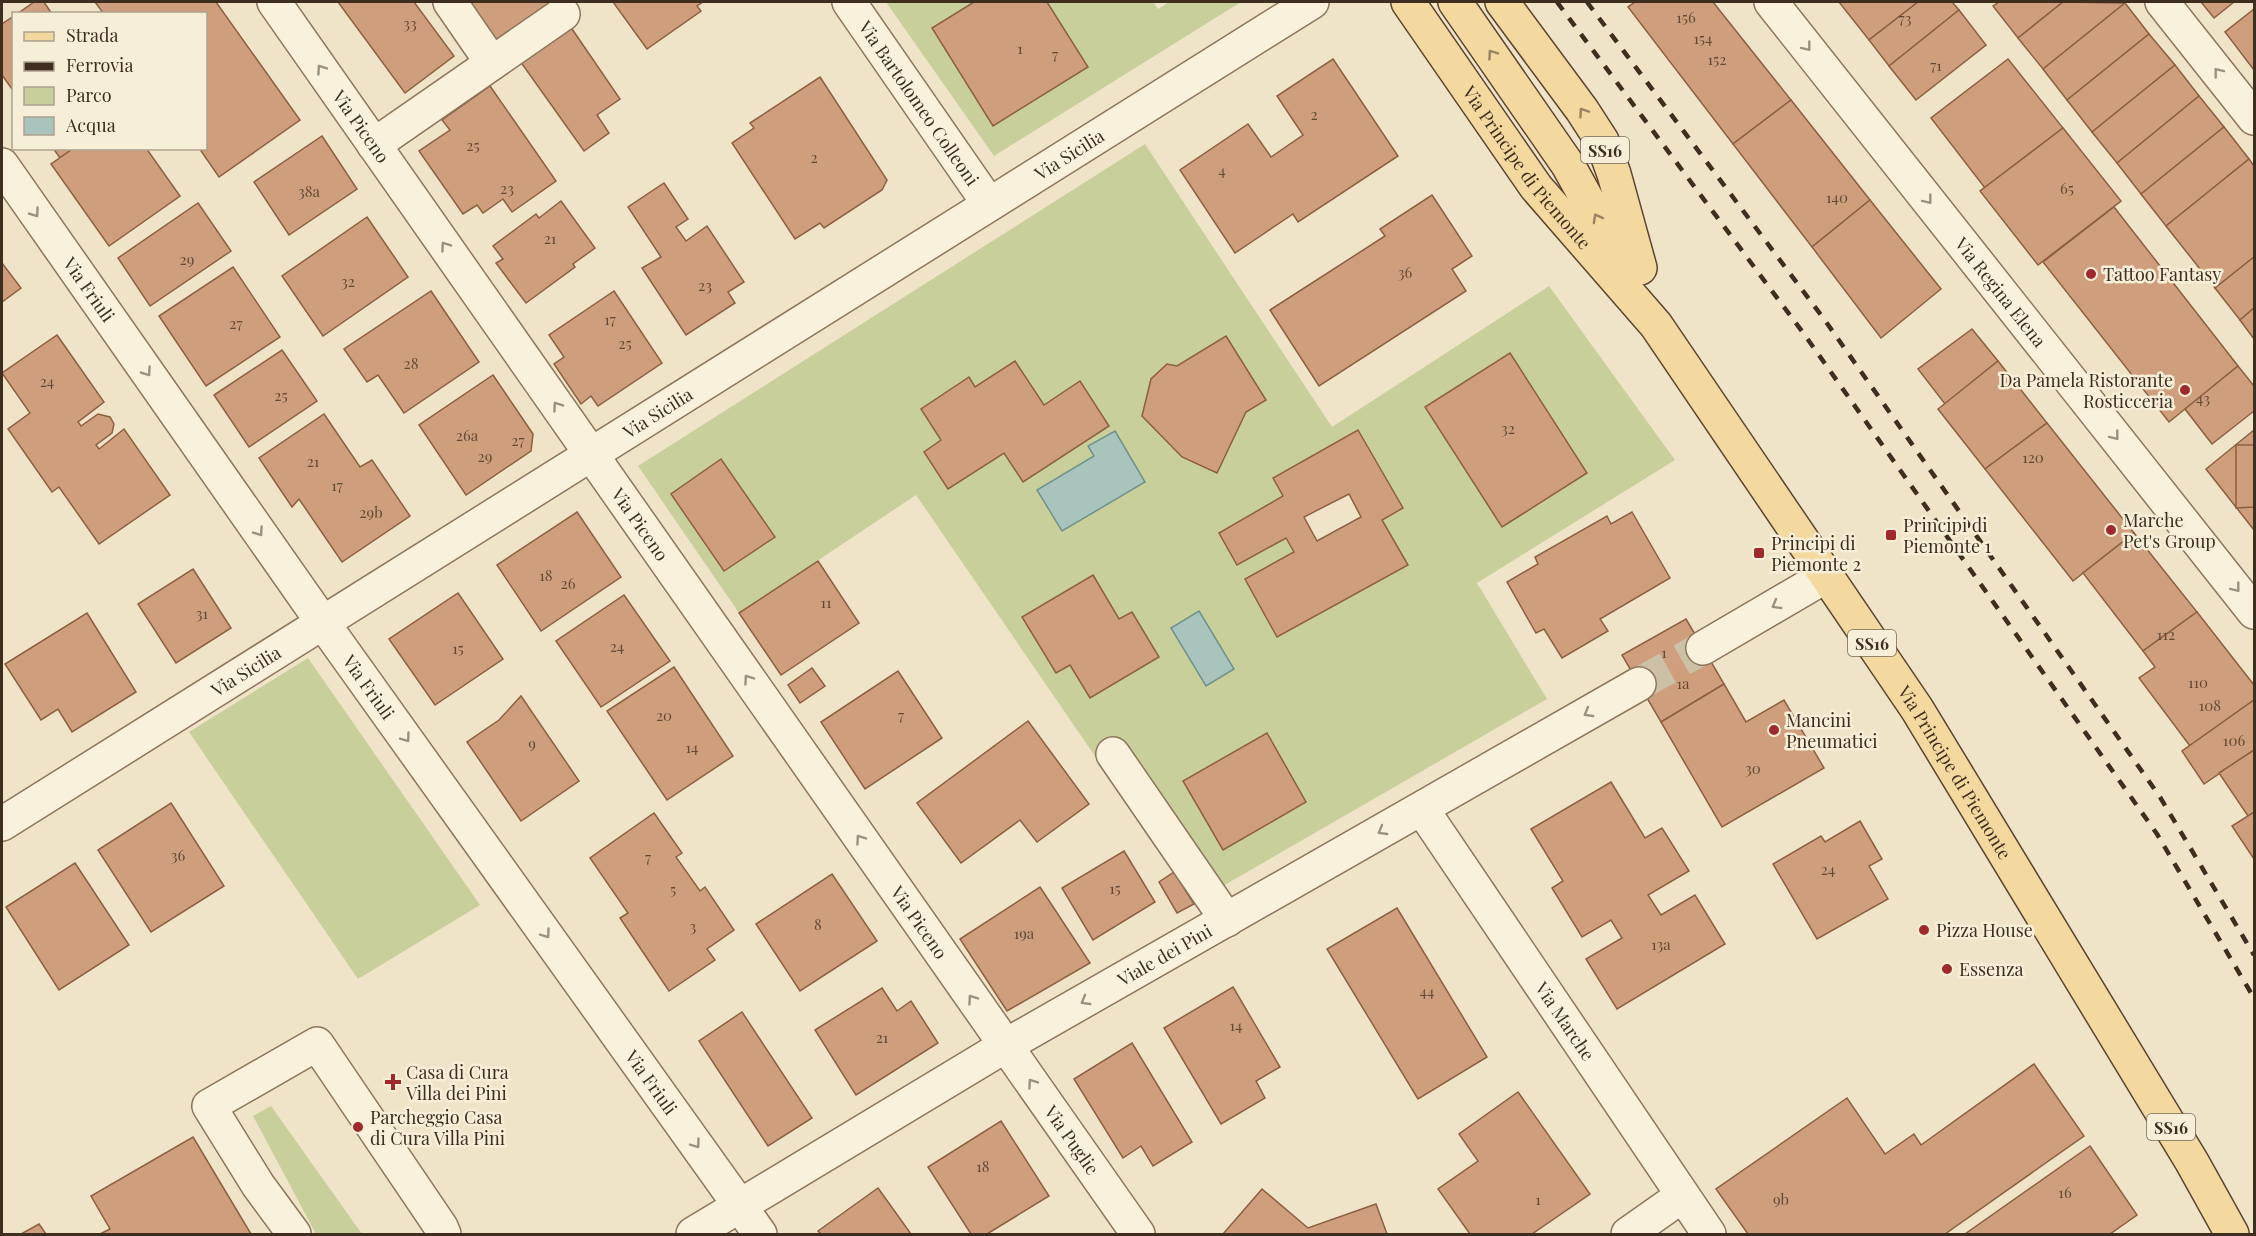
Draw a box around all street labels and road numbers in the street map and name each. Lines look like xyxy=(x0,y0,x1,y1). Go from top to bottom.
street label: Via Bartolomeo Colleoni xyxy=(853,15,985,190)
street label: Via Principe di Piemonte xyxy=(1457,80,1597,254)
street label: Via Piceno xyxy=(327,84,395,168)
street label: Via Sicilia xyxy=(1029,123,1109,186)
road number: SS16 xyxy=(1581,137,1629,163)
street label: Via Regina Elena xyxy=(1949,231,2052,352)
street label: Via Friuli xyxy=(58,252,120,327)
street label: Via Sicilia xyxy=(617,382,697,444)
street label: Via Piceno xyxy=(606,482,674,566)
road number: SS16 xyxy=(1848,630,1896,656)
street label: Via Sicilia xyxy=(206,640,285,702)
street label: Via Friuli xyxy=(337,649,400,724)
street label: Via Principe di Piemonte xyxy=(1892,680,2017,864)
street label: Via Piceno xyxy=(885,880,953,963)
street label: Viale dei Pini xyxy=(1112,918,1216,992)
street label: Via Marche xyxy=(1530,976,1600,1065)
street label: Via Friuli xyxy=(620,1045,683,1119)
street label: Via Puglie xyxy=(1039,1100,1105,1179)
road number: SS16 xyxy=(2147,1114,2195,1140)

